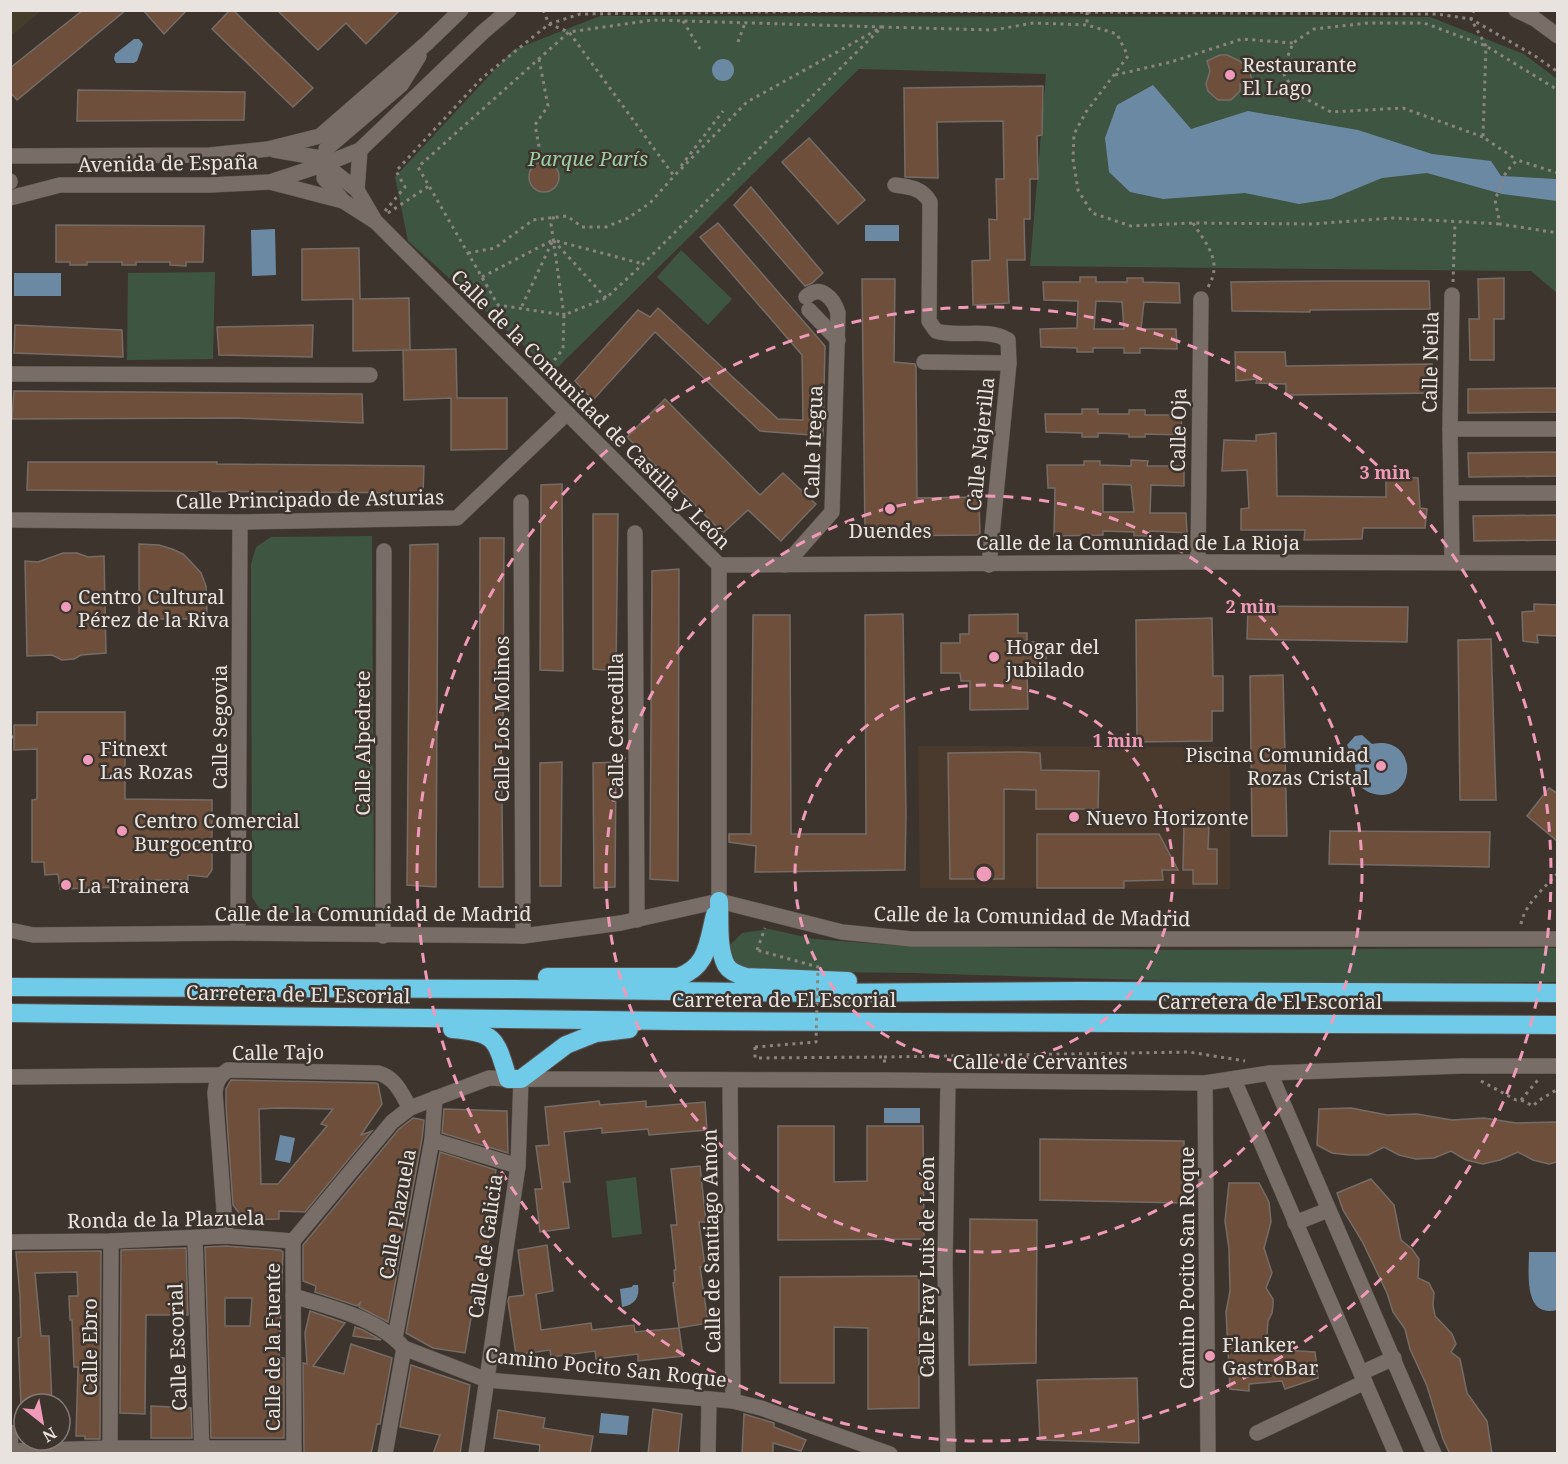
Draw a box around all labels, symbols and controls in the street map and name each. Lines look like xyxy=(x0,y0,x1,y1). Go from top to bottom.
place label: Restaurante El Lago xyxy=(1242,51,1357,101)
marker: Restaurante El Lago xyxy=(1223,68,1237,82)
park label: Parque París xyxy=(527,145,648,172)
street label: Avenida de España xyxy=(77,148,259,178)
street label: Calle de la Comunidad de Castilla y León xyxy=(445,263,737,555)
street label: Calle Neila xyxy=(1416,311,1444,413)
street label: Calle Najerilla xyxy=(960,376,1000,512)
street label: Calle Iregua xyxy=(798,385,828,499)
street label: Calle Oja xyxy=(1164,388,1192,472)
text: 3 min xyxy=(1360,460,1410,484)
street label: Calle Principado de Asturias xyxy=(175,483,445,515)
marker: Duendes xyxy=(883,502,897,516)
place label: Duendes xyxy=(849,517,931,544)
street label: Calle de la Comunidad de La Rioja xyxy=(976,529,1300,556)
place label: Centro Cultural Pérez de la Riva xyxy=(78,583,230,633)
text: 2 min xyxy=(1226,594,1276,618)
marker: Centro Cultural Pérez de la Riva xyxy=(59,600,73,614)
place label: Hogar del jubilado xyxy=(1005,633,1099,683)
street label: Calle Los Molinos xyxy=(488,636,515,802)
marker: Hogar del jubilado xyxy=(987,650,1001,664)
street label: Calle Cercedilla xyxy=(602,652,629,800)
street label: Calle Segovia xyxy=(206,665,233,789)
street label: Calle Alpedrete xyxy=(349,670,376,816)
text: 1 min xyxy=(1093,728,1143,752)
place label: Fitnext Las Rozas xyxy=(100,735,193,785)
place label: Piscina Comunidad Rozas Cristal xyxy=(1185,741,1369,791)
marker: Fitnext Las Rozas xyxy=(81,753,95,767)
marker: Piscina Comunidad Rozas Cristal xyxy=(1374,759,1388,773)
place label: Nuevo Horizonte xyxy=(1086,804,1249,831)
place label: Centro Comercial Burgocentro xyxy=(134,807,300,857)
marker: Nuevo Horizonte xyxy=(1067,810,1081,824)
marker: Centro Comercial Burgocentro xyxy=(115,824,129,838)
centre of rings xyxy=(974,864,994,884)
place label: La Trainera xyxy=(78,872,190,899)
marker: La Trainera xyxy=(59,878,73,892)
street label: Calle de la Comunidad de Madrid xyxy=(215,900,532,927)
street label: Calle de la Comunidad de Madrid xyxy=(873,900,1191,932)
street label: Carretera de El Escorial xyxy=(186,979,410,1009)
street label: Carretera de El Escorial xyxy=(672,986,896,1013)
street label: Carretera de El Escorial xyxy=(1158,988,1382,1015)
street label: Calle Tajo xyxy=(232,1038,324,1066)
street label: Calle de Cervantes xyxy=(953,1048,1127,1075)
street label: Calle de Santiago Amón xyxy=(696,1128,726,1354)
street label: Calle Plazuela xyxy=(372,1146,422,1282)
street label: Camino Pocito San Roque xyxy=(1173,1147,1200,1389)
street label: Calle Fray Luis de León xyxy=(913,1156,940,1378)
street label: Calle de Galicia xyxy=(461,1172,509,1320)
street label: Ronda de la Plazuela xyxy=(67,1204,265,1234)
street label: Calle de la Fuente xyxy=(259,1263,286,1431)
street label: Calle Escorial xyxy=(161,1283,193,1411)
street label: Calle Ebro xyxy=(76,1298,103,1396)
place label: Flanker GastroBar xyxy=(1222,1331,1319,1381)
street label: Camino Pocito San Roque xyxy=(484,1341,728,1393)
marker: Flanker GastroBar xyxy=(1203,1349,1217,1363)
north arrow xyxy=(12,1392,72,1452)
text: N xyxy=(38,1422,61,1448)

